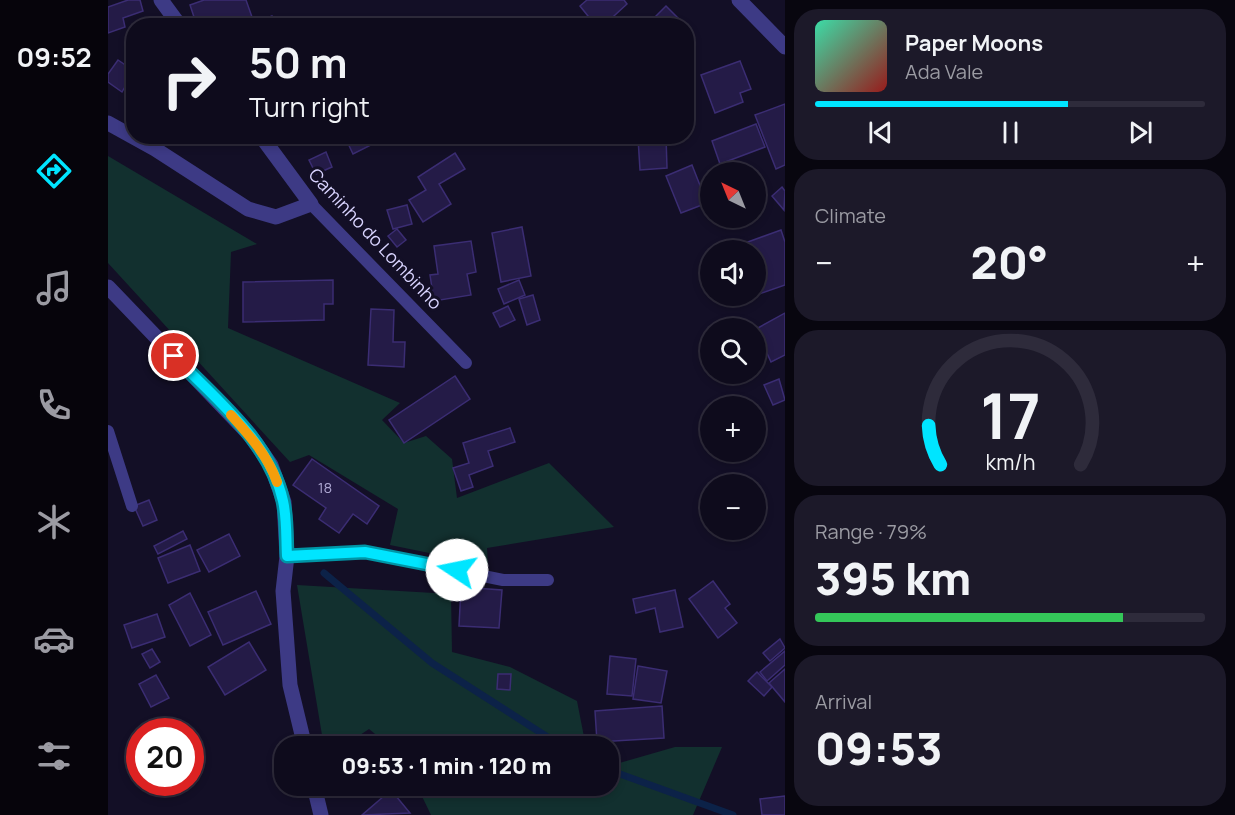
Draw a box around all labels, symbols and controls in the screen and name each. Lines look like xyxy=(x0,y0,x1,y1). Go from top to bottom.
text: Paper Moons xyxy=(905,28,1043,58)
text: 50 m xyxy=(249,33,347,91)
text: 09:52 xyxy=(17,38,92,75)
icon: right xyxy=(150,42,228,120)
text: Ada Vale xyxy=(905,58,983,85)
text: Turn right xyxy=(249,88,370,125)
icon: previous xyxy=(864,116,897,149)
icon: pause xyxy=(994,116,1027,149)
icon: next xyxy=(1124,116,1157,149)
icon: directions xyxy=(33,150,75,192)
north arrow xyxy=(700,162,766,228)
map controls xyxy=(700,162,766,540)
street label: Caminho do Lombinho xyxy=(304,163,448,314)
text: Climate xyxy=(815,202,886,229)
text: 20° xyxy=(971,231,1048,293)
button: sound xyxy=(700,240,766,306)
text: − xyxy=(815,240,833,285)
text: + xyxy=(1186,240,1205,285)
icon: music xyxy=(33,267,75,309)
button: search xyxy=(700,318,766,384)
pin xyxy=(148,330,199,381)
icon: arrive xyxy=(157,339,190,372)
text: 17 xyxy=(980,372,1040,458)
icon: phone xyxy=(33,384,75,426)
button: + xyxy=(700,396,766,462)
text: km/h xyxy=(985,447,1035,476)
button: − xyxy=(700,474,766,540)
house number: 18 xyxy=(318,477,332,498)
icon: climate xyxy=(33,501,75,543)
text: Range · 79% xyxy=(815,518,927,545)
position arrow xyxy=(425,538,489,602)
text: 395 km xyxy=(815,547,971,609)
icon: car xyxy=(33,618,75,660)
text: Arrival xyxy=(815,688,872,715)
text: 09:53 xyxy=(815,717,943,779)
speed limit sign: 20 xyxy=(126,718,204,796)
icon: filters xyxy=(33,735,75,777)
text: 09:53 · 1 min · 120 m xyxy=(342,751,551,781)

